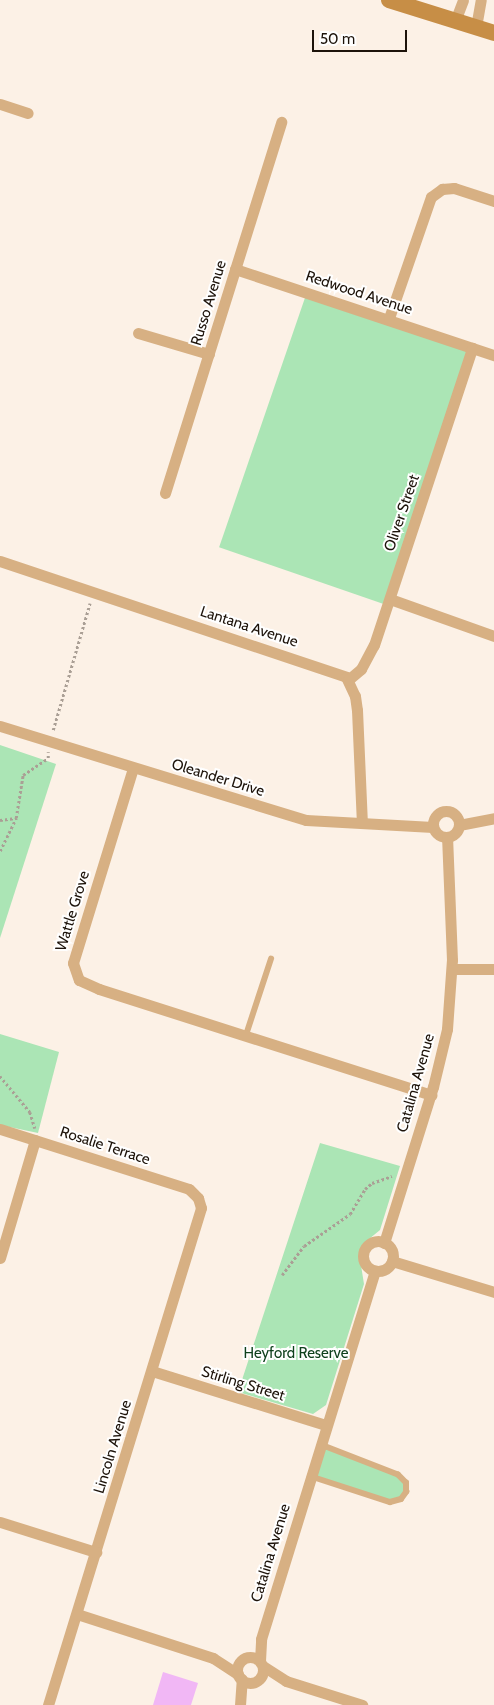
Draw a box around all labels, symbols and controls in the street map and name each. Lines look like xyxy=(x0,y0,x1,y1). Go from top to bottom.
scale bar xyxy=(314,20,409,52)
text: 50 m xyxy=(320,30,355,48)
street label: Russo Avenue xyxy=(187,258,231,348)
street label: Redwood Avenue xyxy=(303,267,415,319)
street label: Oliver Street xyxy=(381,472,423,554)
street label: Lantana Avenue xyxy=(198,603,300,651)
street label: Oleander Drive xyxy=(169,755,267,801)
street label: Wattle Grove xyxy=(52,869,94,953)
street label: Catalina Avenue xyxy=(393,1032,439,1134)
street label: Rosalie Terrace xyxy=(58,1123,152,1169)
park label: Heyford Reserve xyxy=(244,1345,348,1363)
street label: Stirling Street xyxy=(199,1363,287,1405)
street label: Lincoln Avenue xyxy=(90,1398,136,1496)
street label: Catalina Avenue xyxy=(248,1502,294,1604)

